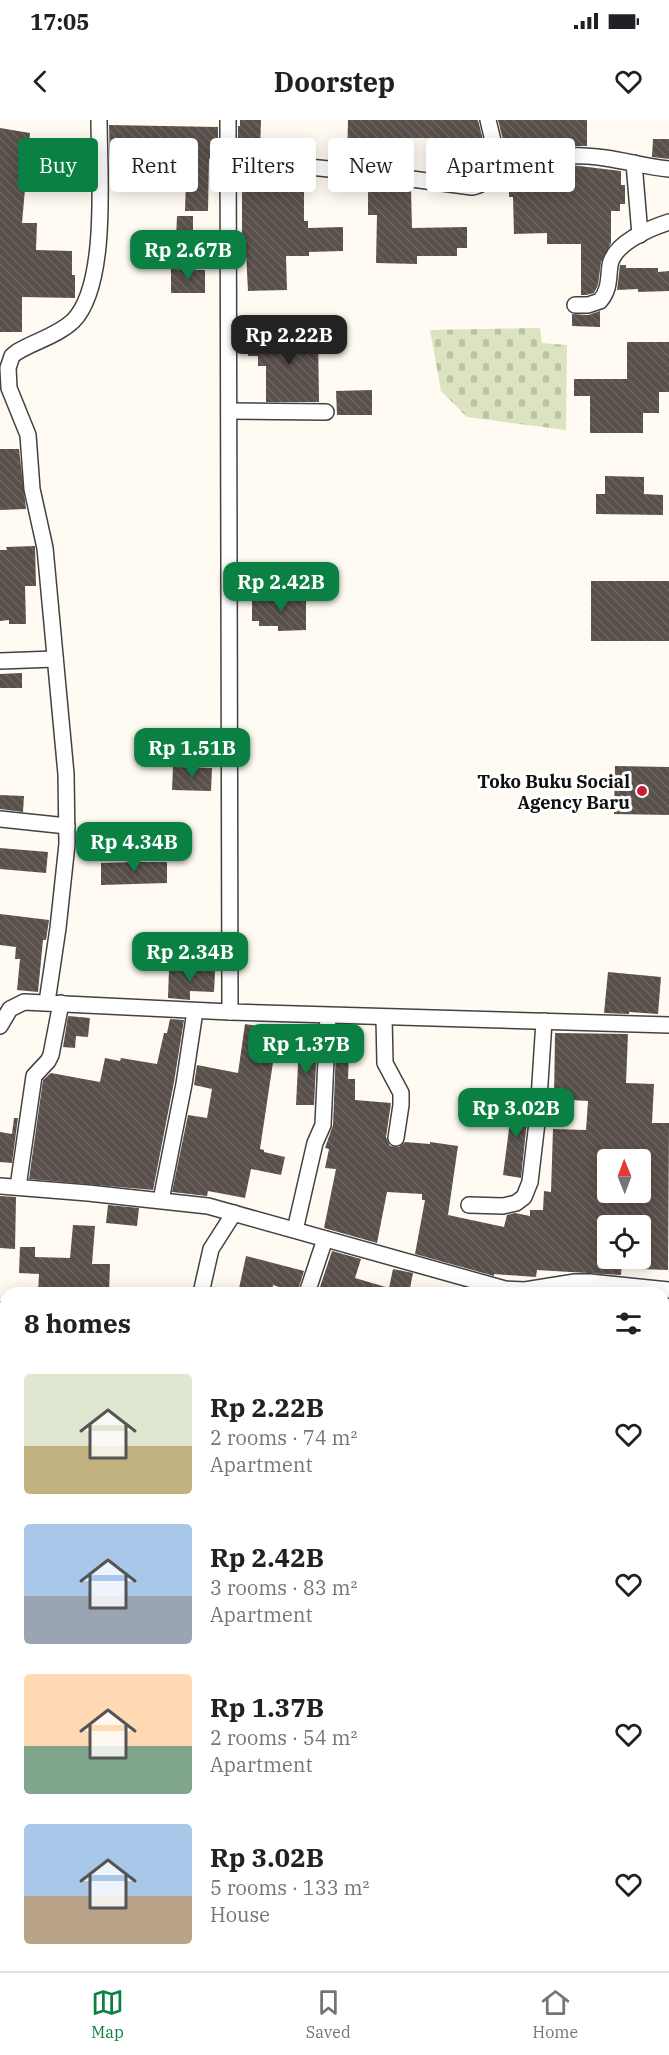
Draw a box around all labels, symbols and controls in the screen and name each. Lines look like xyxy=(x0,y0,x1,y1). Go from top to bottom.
text: 17:05 xyxy=(30,7,89,36)
text: Doorstep xyxy=(274,64,395,99)
icon: back xyxy=(24,65,57,98)
icon: heart xyxy=(612,65,645,98)
chip: Buy xyxy=(18,138,98,192)
chip: Rent xyxy=(110,138,198,192)
chip: Filters xyxy=(210,138,316,192)
chip: New xyxy=(328,138,414,192)
chip: Apartment xyxy=(426,138,575,192)
pin: Rp 2.67B xyxy=(126,230,250,281)
text: Rp 2.67B xyxy=(144,236,232,263)
pin: Rp 2.22B xyxy=(227,315,351,366)
text: Rp 2.22B xyxy=(245,321,333,348)
pin: Rp 2.42B xyxy=(219,562,343,613)
text: Rp 2.42B xyxy=(237,568,325,595)
pin: Rp 1.51B xyxy=(130,728,254,779)
text: Rp 1.51B xyxy=(148,734,236,761)
place label: Toko Buku Social Agency Baru xyxy=(477,770,630,814)
marker: Toko Buku Social Agency Baru xyxy=(635,784,649,798)
pin: Rp 4.34B xyxy=(72,822,196,873)
text: Rp 4.34B xyxy=(90,828,178,855)
pin: Rp 2.34B xyxy=(128,932,252,983)
text: Rp 2.34B xyxy=(146,938,234,965)
pin: Rp 1.37B xyxy=(244,1024,368,1075)
text: Rp 1.37B xyxy=(262,1030,350,1057)
pin: Rp 3.02B xyxy=(454,1088,578,1139)
text: Rp 3.02B xyxy=(472,1094,560,1121)
north arrow xyxy=(597,1149,651,1203)
map controls xyxy=(597,1149,651,1269)
button: locate xyxy=(597,1215,651,1269)
text: 8 homes xyxy=(24,1306,131,1340)
icon: filters xyxy=(612,1307,645,1340)
text: Rp 2.22B xyxy=(210,1390,324,1424)
icon: home xyxy=(72,1398,144,1470)
icon: heart xyxy=(612,1418,645,1451)
text: 2 rooms · 74 m² xyxy=(210,1424,357,1451)
text: Apartment xyxy=(210,1451,313,1478)
text: Rp 2.42B xyxy=(210,1540,324,1574)
icon: home xyxy=(72,1548,144,1620)
icon: heart xyxy=(612,1568,645,1601)
text: 3 rooms · 83 m² xyxy=(210,1574,357,1601)
text: Apartment xyxy=(210,1601,313,1628)
text: Rp 1.37B xyxy=(210,1690,324,1724)
icon: home xyxy=(72,1698,144,1770)
icon: heart xyxy=(612,1718,645,1751)
text: 2 rooms · 54 m² xyxy=(210,1724,357,1751)
text: Apartment xyxy=(210,1751,313,1778)
text: Rp 3.02B xyxy=(210,1840,324,1874)
icon: home xyxy=(72,1848,144,1920)
icon: heart xyxy=(612,1868,645,1901)
text: 5 rooms · 133 m² xyxy=(210,1874,369,1901)
text: House xyxy=(210,1901,270,1928)
tab: Map xyxy=(91,1986,124,2042)
tab: Saved xyxy=(306,1986,351,2042)
tab: Home xyxy=(533,1986,578,2042)

